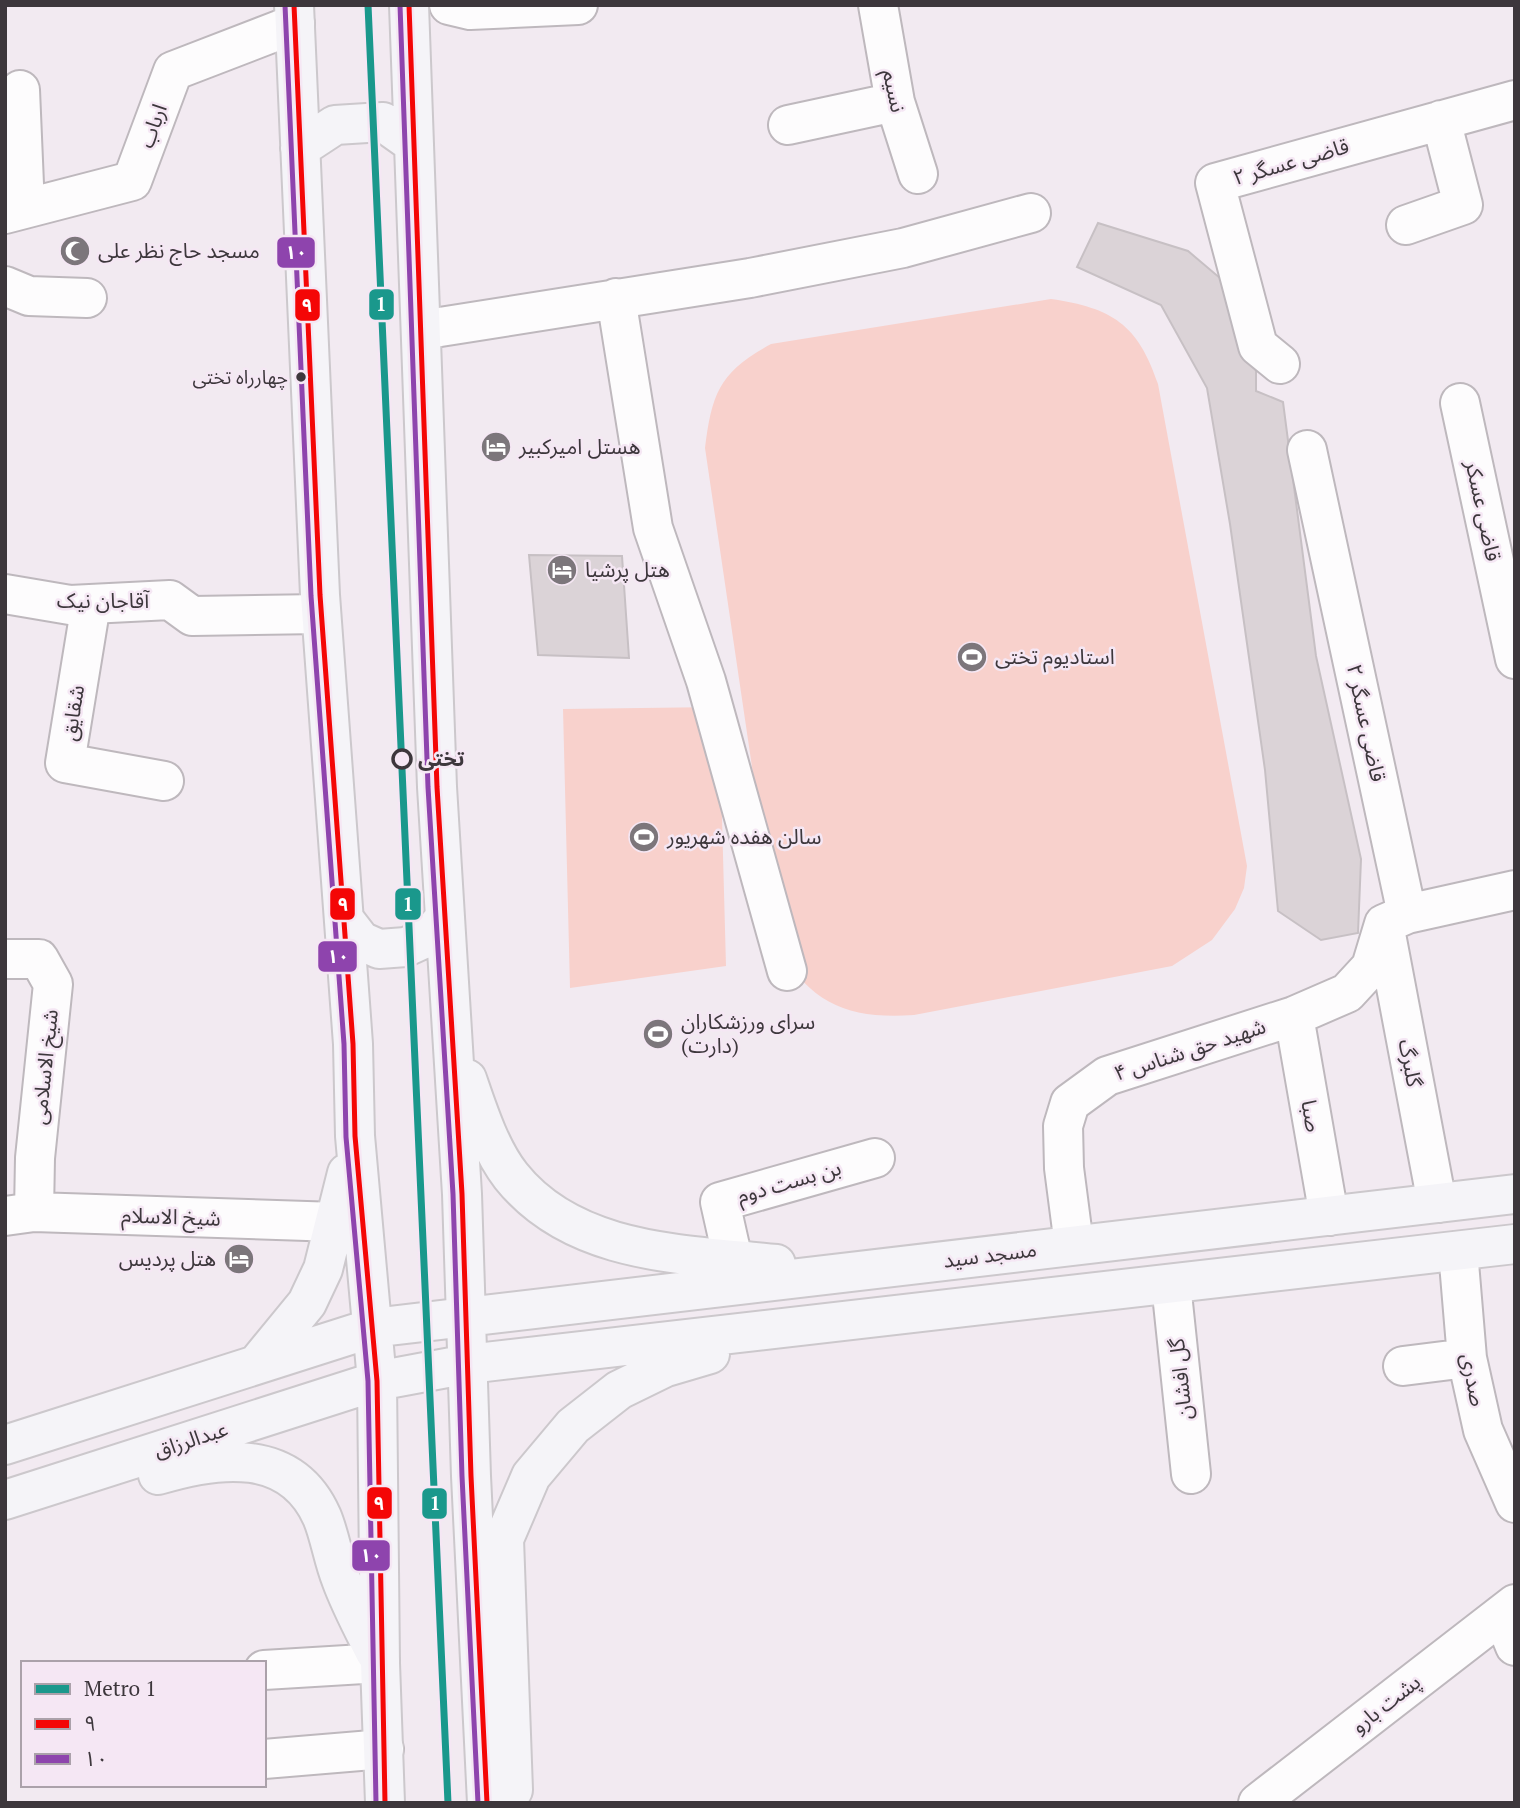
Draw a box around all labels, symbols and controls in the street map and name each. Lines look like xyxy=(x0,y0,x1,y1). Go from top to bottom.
street label: نسیم xyxy=(875,67,913,115)
street label: ارباب xyxy=(131,100,173,151)
street label: قاضی عسگر ۲ xyxy=(1229,131,1352,191)
mosque icon: مسجد حاج نظر علی xyxy=(58,234,92,268)
place label: مسجد حاج نظر علی xyxy=(98,236,260,266)
line badge: ۱۰ xyxy=(276,236,316,269)
text: ۱۰ xyxy=(285,239,307,264)
line badge: ۹ xyxy=(294,288,321,322)
line badge: 1 xyxy=(368,288,395,321)
text: 1 xyxy=(376,291,386,316)
text: ۹ xyxy=(302,292,312,317)
place label: چهارراه تختی xyxy=(192,364,288,390)
marker: چهارراه تختی xyxy=(294,370,308,384)
hotel icon: هستل امیرکبیر xyxy=(479,430,513,464)
place label: هستل امیرکبیر xyxy=(518,432,641,460)
street label: قاضی عسکر xyxy=(1459,457,1508,564)
hotel icon: هتل پرشیا xyxy=(545,553,579,587)
place label: هتل پرشیا xyxy=(585,555,670,583)
street label: آقاجان نیک xyxy=(57,586,150,614)
sports icon: استادیوم تختی xyxy=(955,640,989,674)
place label: استادیوم تختی xyxy=(995,642,1115,673)
street label: قاضی عسگر ۲ xyxy=(1341,661,1393,784)
street label: شقایق xyxy=(54,683,90,743)
place label: تختی xyxy=(418,744,465,772)
marker: تختی xyxy=(392,749,412,769)
sports icon: سالن هفده شهریور xyxy=(627,820,661,854)
place label: سالن هفده شهریور xyxy=(666,822,821,850)
line badge: ۹ xyxy=(329,887,356,921)
line badge: 1 xyxy=(394,887,422,921)
text: ۹ xyxy=(338,891,348,916)
text: 1 xyxy=(403,891,413,916)
line badge: ۱۰ xyxy=(317,940,358,973)
text: ۱۰ xyxy=(327,943,349,968)
place label: سرای ورزشکاران (دارت) xyxy=(681,1007,815,1059)
street label: شیخ الاسلامی xyxy=(24,1008,66,1126)
street label: شهید حق شناس ۴ xyxy=(1110,1011,1269,1087)
sports icon: سرای ورزشکاران (دارت) xyxy=(641,1017,675,1051)
street label: گلبرگ xyxy=(1393,1037,1429,1089)
street label: صبا xyxy=(1295,1097,1329,1134)
street label: بن بست دوم xyxy=(733,1153,845,1212)
street label: شیخ الاسلام xyxy=(121,1200,221,1235)
street label: مسجد سید xyxy=(942,1234,1038,1274)
hotel icon: هتل پردیس xyxy=(222,1242,256,1276)
place label: هتل پردیس xyxy=(119,1244,216,1272)
street label: گل افشان xyxy=(1162,1337,1198,1421)
street label: صدری xyxy=(1455,1351,1493,1409)
street label: عبدالرزاق xyxy=(150,1414,231,1464)
line badge: ۹ xyxy=(366,1486,393,1520)
line badge: 1 xyxy=(421,1487,448,1520)
text: ۹ xyxy=(374,1490,384,1515)
text: 1 xyxy=(430,1490,440,1515)
line badge: ۱۰ xyxy=(351,1539,391,1572)
text: ۱۰ xyxy=(360,1542,382,1567)
legend xyxy=(21,1661,266,1787)
street label: پشت بارو xyxy=(1345,1667,1426,1739)
text: Metro 1 xyxy=(84,1674,157,1702)
text: ۹ xyxy=(84,1709,96,1737)
text: ۱۰ xyxy=(84,1744,108,1772)

